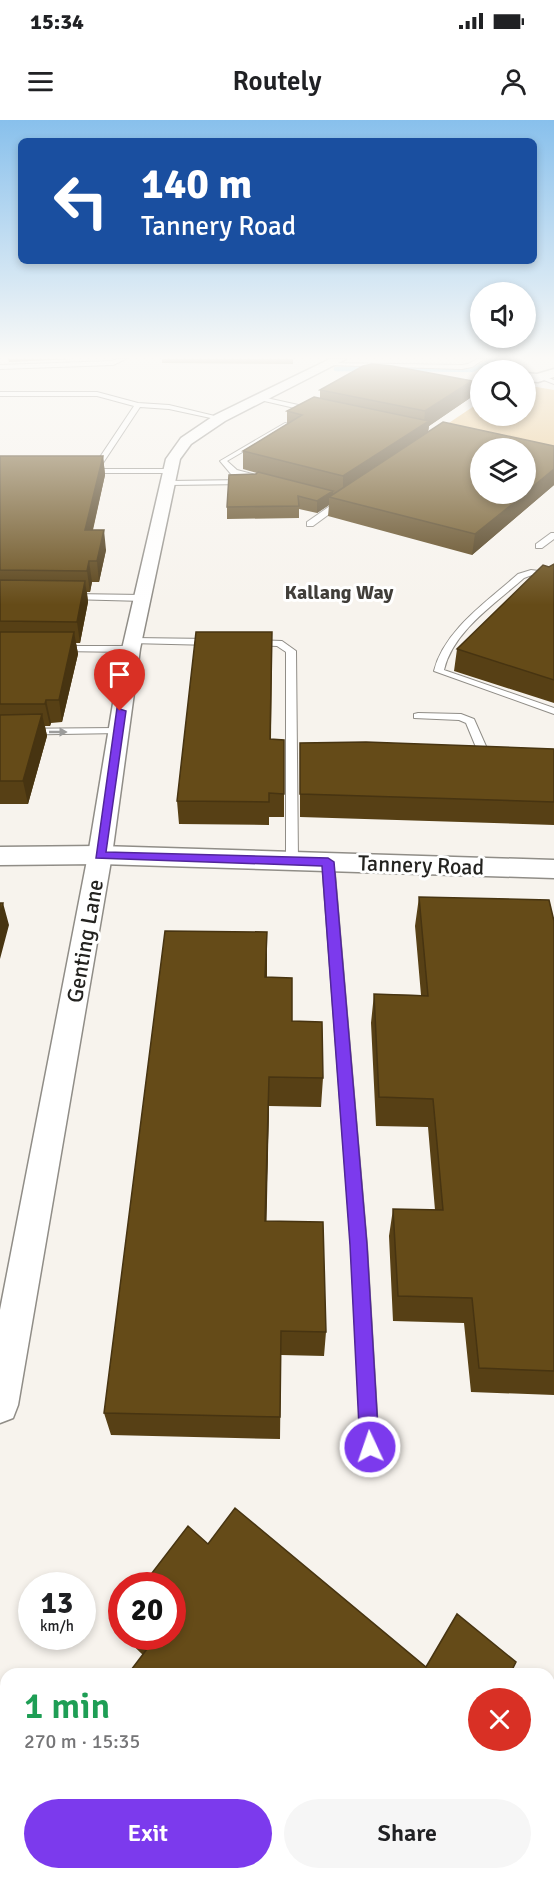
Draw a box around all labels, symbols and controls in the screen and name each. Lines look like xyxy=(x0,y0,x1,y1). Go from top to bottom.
text: 15:34 xyxy=(30,8,84,35)
icon: menu xyxy=(24,65,57,98)
text: Routely xyxy=(233,65,321,98)
icon: person xyxy=(497,65,530,98)
text: 140 m xyxy=(141,159,252,210)
icon: left xyxy=(42,162,120,240)
text: Tannery Road xyxy=(141,210,296,243)
map controls xyxy=(470,282,536,504)
button: sound xyxy=(470,282,536,348)
button: search xyxy=(470,360,536,426)
button: layers xyxy=(470,438,536,504)
district label: Kallang Way xyxy=(285,580,393,605)
pin xyxy=(94,649,145,711)
icon: arrive xyxy=(103,658,136,691)
one-way arrow xyxy=(49,727,68,736)
street label: Tannery Road xyxy=(357,849,485,881)
street label: Genting Lane xyxy=(61,877,109,1005)
position arrow xyxy=(338,1415,402,1479)
speed limit sign: 20 xyxy=(108,1572,186,1650)
text: 13 xyxy=(41,1585,73,1622)
text: km/h xyxy=(40,1617,74,1635)
text: 1 min xyxy=(24,1684,110,1729)
button: close xyxy=(468,1688,531,1751)
text: 270 m · 15:35 xyxy=(24,1729,140,1754)
button: Exit xyxy=(24,1799,272,1868)
button: Share xyxy=(284,1799,531,1868)

